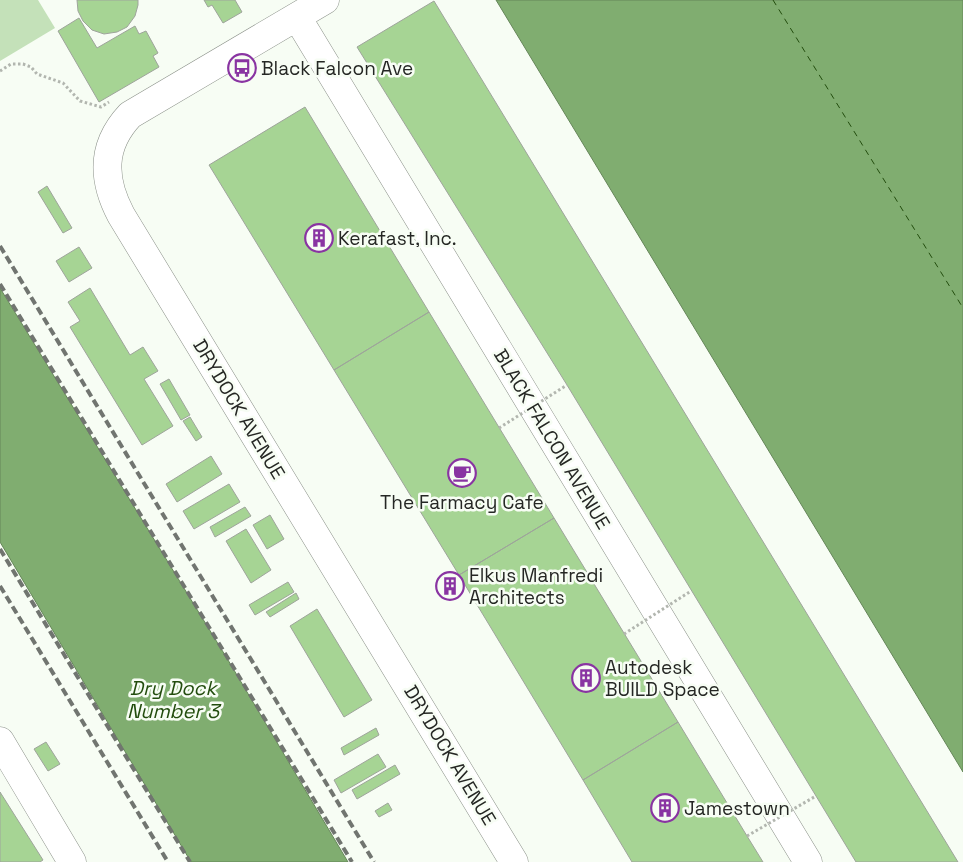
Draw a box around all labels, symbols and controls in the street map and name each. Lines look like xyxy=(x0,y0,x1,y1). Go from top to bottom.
bus stop icon: Black Falcon Ave xyxy=(227,53,257,83)
place label: Black Falcon Ave xyxy=(261,56,413,81)
building icon: Kerafast, Inc. xyxy=(304,223,334,253)
place label: Kerafast, Inc. xyxy=(338,226,457,251)
street label: DRYDOCK AVENUE xyxy=(187,334,291,484)
street label: BLACK FALCON AVENUE xyxy=(488,344,616,534)
cafe icon: The Farmacy Cafe xyxy=(447,458,477,488)
place label: The Farmacy Cafe xyxy=(380,490,544,515)
place label: Elkus Manfredi Architects xyxy=(469,563,603,610)
building icon: Elkus Manfredi Architects xyxy=(435,571,465,601)
place label: Autodesk BUILD Space xyxy=(605,655,720,702)
building icon: Autodesk BUILD Space xyxy=(571,663,601,693)
water label: Dry Dock Number 3 xyxy=(127,675,222,724)
street label: DRYDOCK AVENUE xyxy=(398,680,502,830)
building icon: Jamestown xyxy=(650,793,680,823)
place label: Jamestown xyxy=(684,796,790,821)

